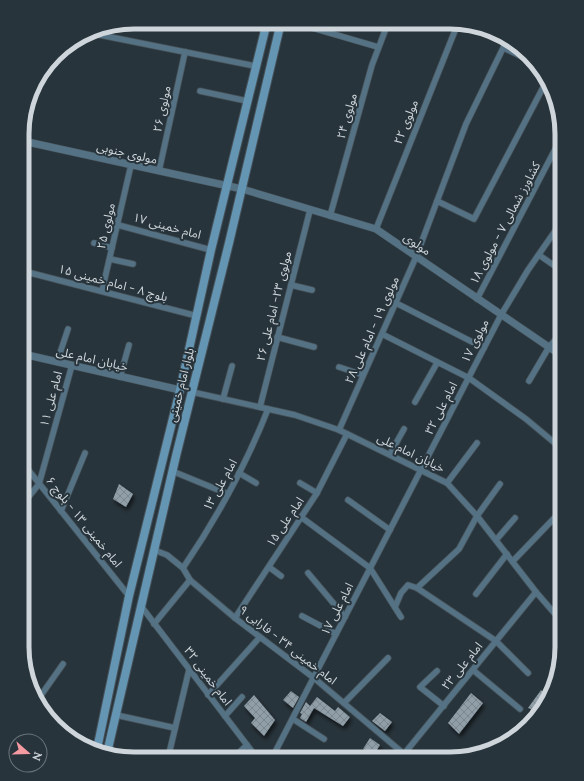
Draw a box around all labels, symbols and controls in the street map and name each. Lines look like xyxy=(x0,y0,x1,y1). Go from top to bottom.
street label: مولوی ۲۶ xyxy=(149,84,174,133)
street label: مولوی ۲۴ xyxy=(333,91,360,140)
street label: مولوی ۲۲ xyxy=(390,97,421,146)
street label: مولوی جنوبی xyxy=(95,138,159,167)
street label: کشاورز شمالی ۷ - مولوی ۱۸ xyxy=(466,158,544,287)
street label: مولوی ۲۵ xyxy=(93,201,118,250)
street label: امام خمینی ۱۷ xyxy=(131,209,203,244)
street label: مولوی xyxy=(401,229,434,258)
street label: مولوی ۲۳- امام علی ۲۶ xyxy=(253,249,296,363)
street label: بلوچ ۸ - امام خمینی ۱۵ xyxy=(56,261,169,306)
street label: مولوی ۱۹ - امام علی ۲۸ xyxy=(341,274,404,387)
street label: مولوی ۱۷ xyxy=(457,317,492,365)
street label: خیابان امام علی xyxy=(54,343,129,376)
street label: بلوار امام خمینی xyxy=(164,346,199,424)
street label: امام علی ۱۱ xyxy=(36,369,67,429)
street label: امام علی ۳۲ xyxy=(421,379,462,437)
street label: خیابان امام علی xyxy=(374,430,447,477)
street label: امام علی ۱۳ xyxy=(199,456,242,514)
street label: امام خمینی ۱۳ - بلوچ ۶ xyxy=(42,473,126,572)
street label: امام علی ۱۵ xyxy=(262,494,308,551)
street label: امام علی ۱۷ xyxy=(317,580,358,638)
street label: امام خمینی ۳۴ - فارابی ۹ xyxy=(235,602,340,689)
street label: امام علی ۲۳ xyxy=(438,639,487,694)
street label: امام خمینی ۳۲ xyxy=(180,643,236,709)
north arrow xyxy=(8,733,48,773)
text: N xyxy=(29,750,45,763)

